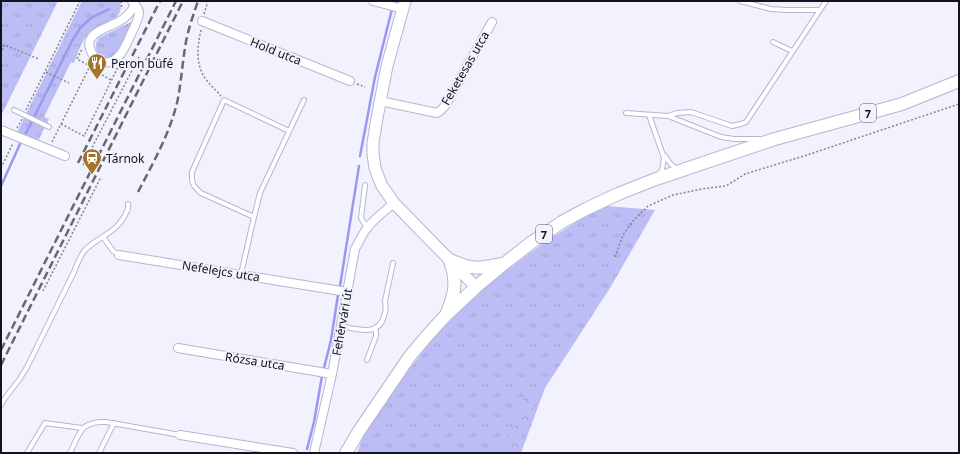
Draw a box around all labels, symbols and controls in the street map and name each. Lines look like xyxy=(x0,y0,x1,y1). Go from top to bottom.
street label: Feketesas utca xyxy=(437,28,493,108)
street label: Hold utca xyxy=(248,33,304,69)
restaurant icon: Peron büfé xyxy=(86,52,108,80)
place label: Peron büfé xyxy=(111,55,173,72)
road number: 7 xyxy=(860,104,876,122)
station icon: Tárnok xyxy=(81,147,103,175)
place label: Tárnok xyxy=(106,150,145,167)
road number: 7 xyxy=(536,225,552,243)
street label: Nefelejcs utca xyxy=(181,256,261,286)
street label: Fehérvári út xyxy=(328,286,356,357)
street label: Rózsa utca xyxy=(224,348,286,374)

